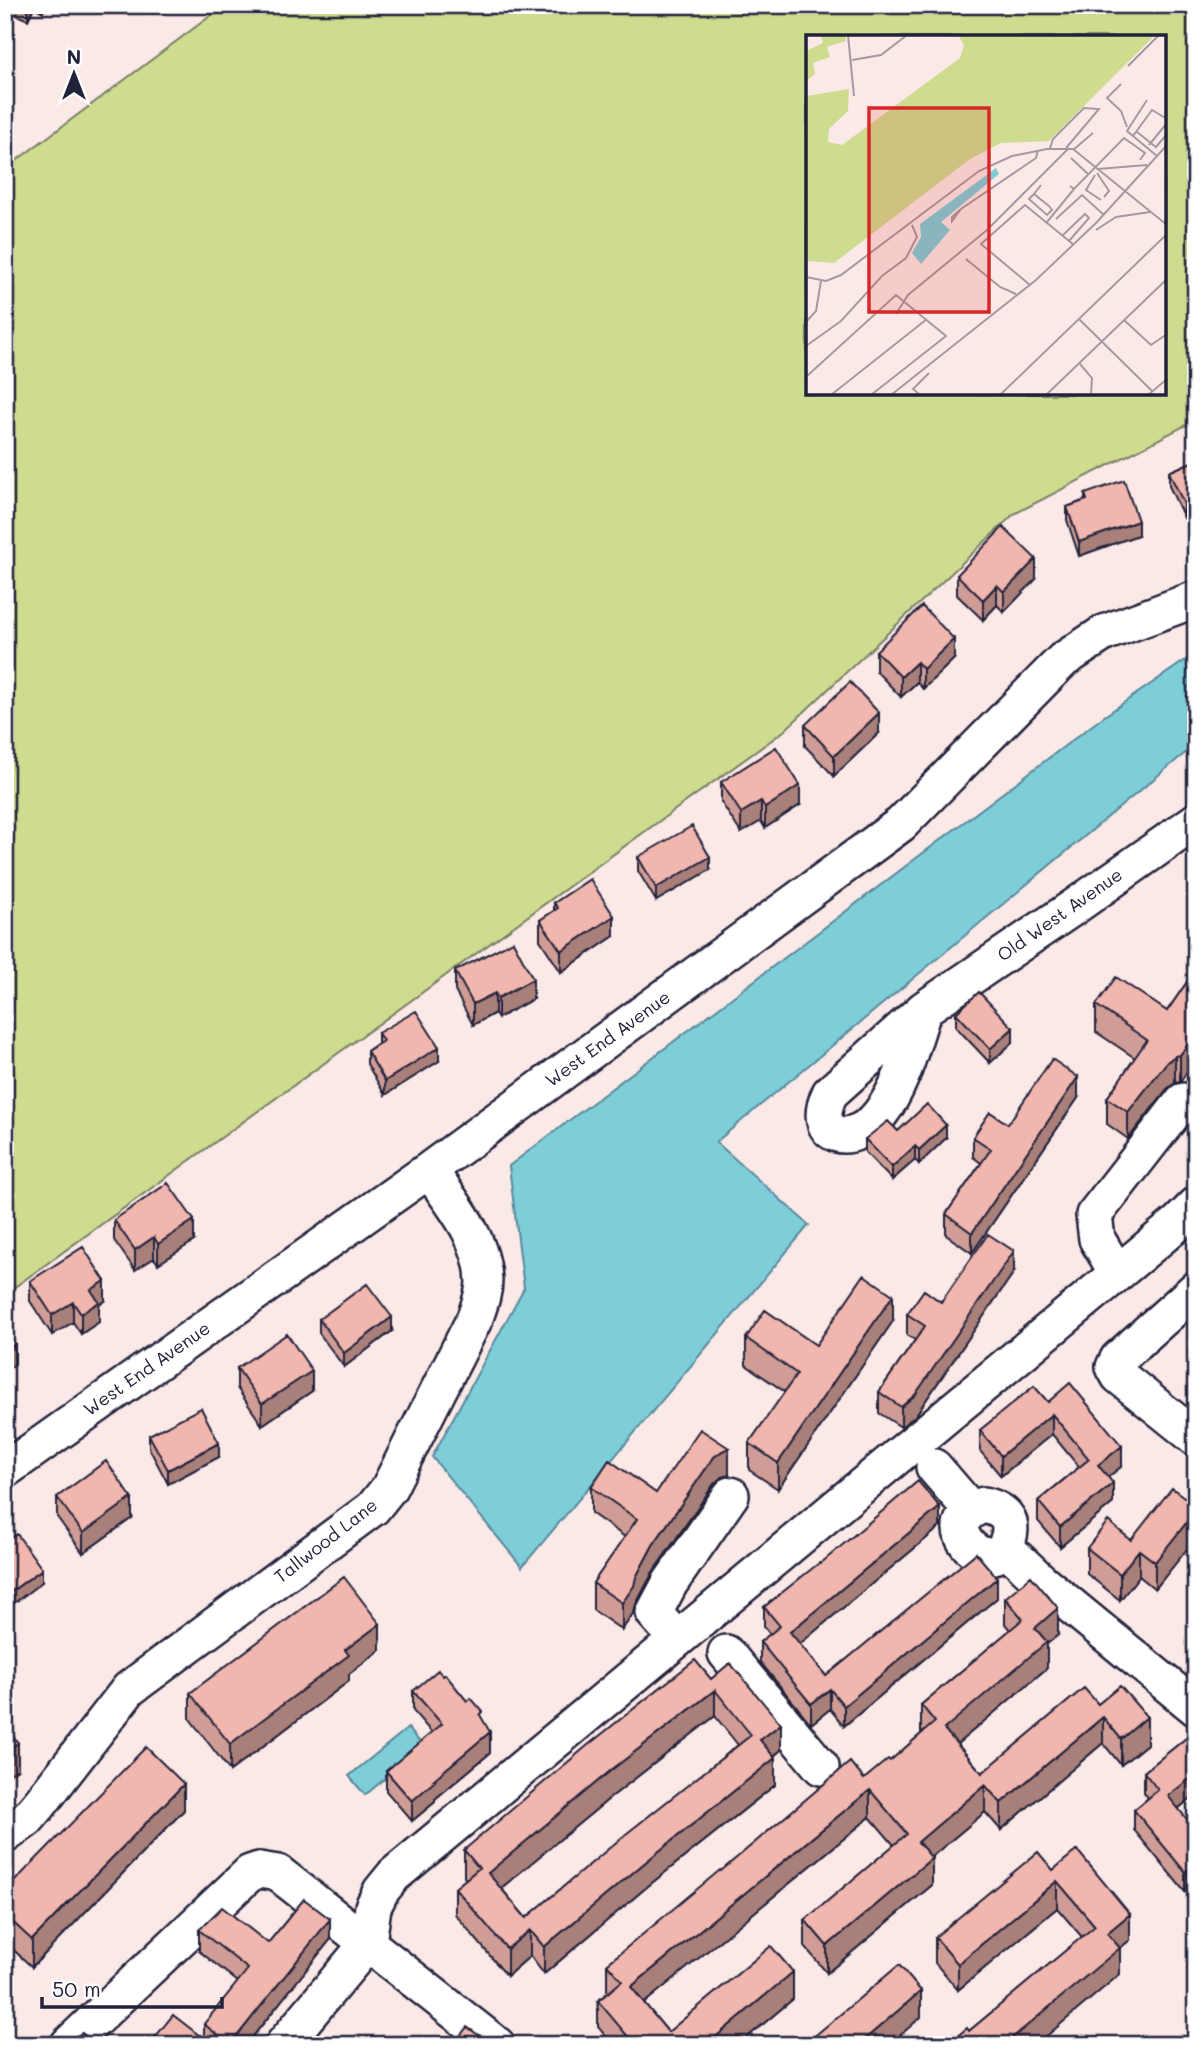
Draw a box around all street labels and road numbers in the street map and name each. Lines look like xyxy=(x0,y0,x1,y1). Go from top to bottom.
street label: Old West Avenue xyxy=(992,862,1127,966)
street label: West End Avenue xyxy=(540,985,675,1092)
street label: West End Avenue xyxy=(78,1316,214,1421)
street label: Tallwood Lane xyxy=(269,1492,382,1588)

